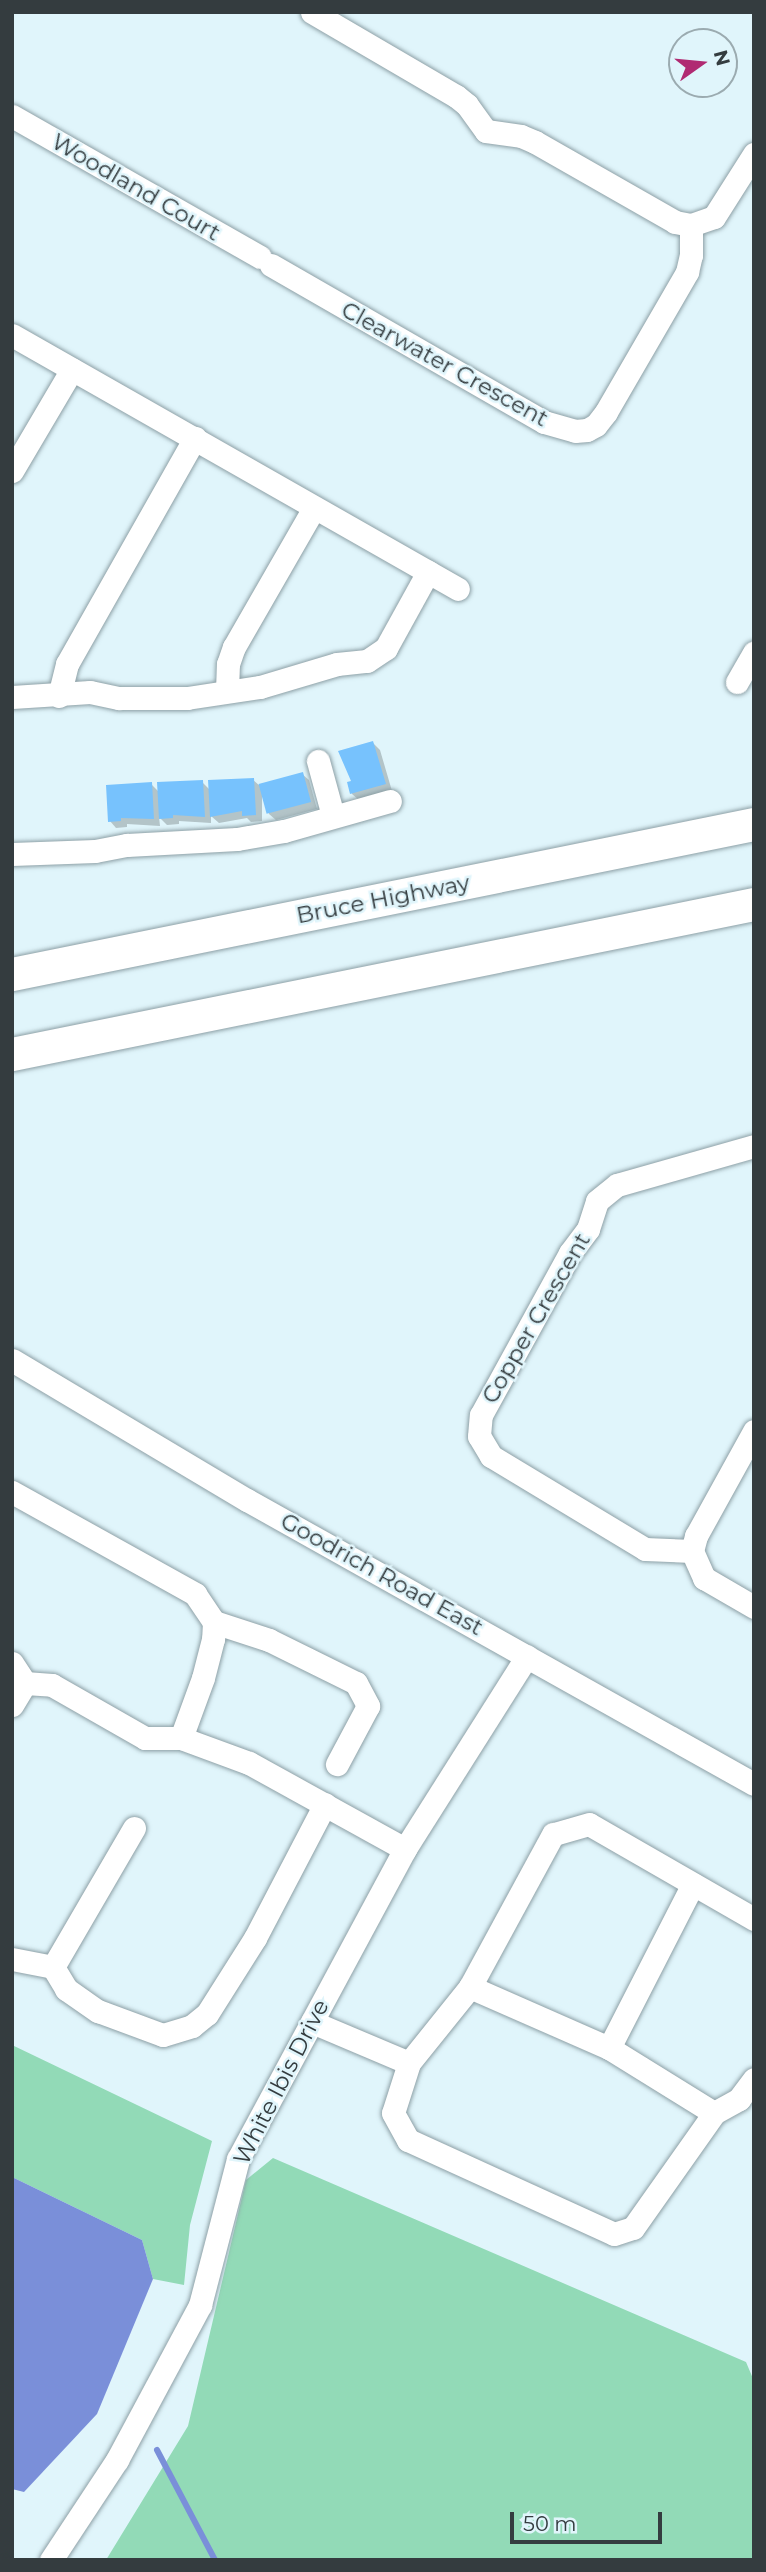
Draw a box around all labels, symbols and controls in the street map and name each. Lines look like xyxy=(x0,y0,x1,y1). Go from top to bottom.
north arrow xyxy=(668,28,738,98)
text: N xyxy=(709,48,735,68)
street label: Woodland Court xyxy=(47,127,225,247)
street label: Clearwater Crescent xyxy=(337,296,553,432)
street label: Bruce Highway xyxy=(294,869,472,929)
street label: Copper Crescent xyxy=(476,1228,596,1408)
street label: Goodrich Road East xyxy=(276,1507,488,1641)
street label: White Ibis Drive xyxy=(227,1995,335,2169)
scale bar xyxy=(514,2498,666,2542)
text: 50 m xyxy=(523,2511,577,2536)

